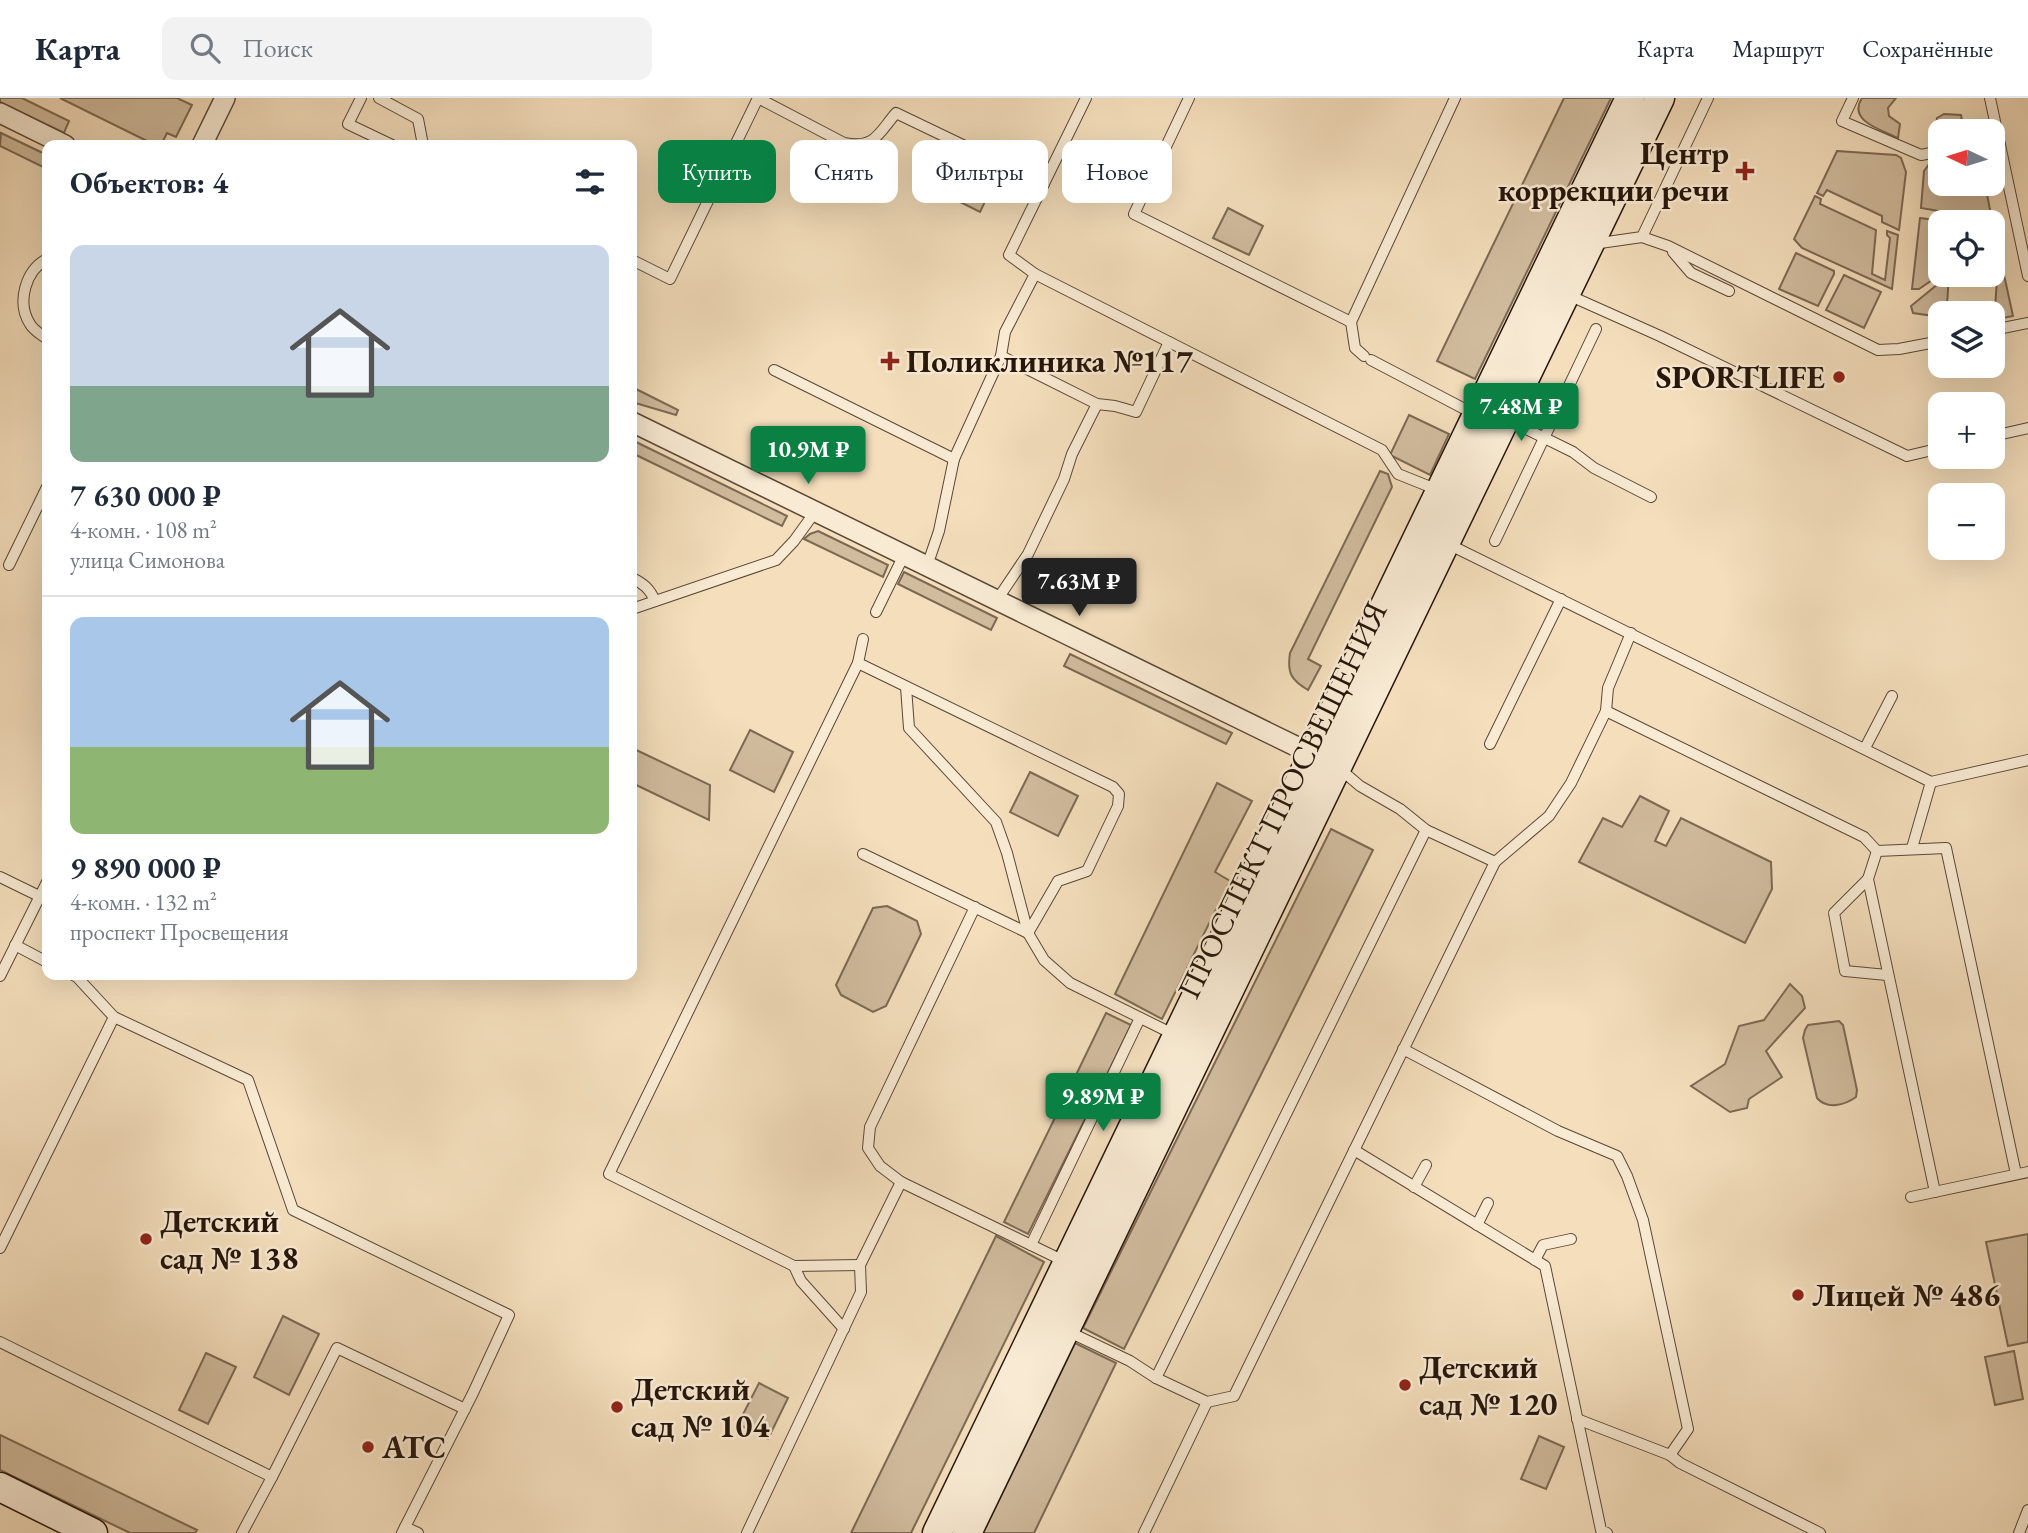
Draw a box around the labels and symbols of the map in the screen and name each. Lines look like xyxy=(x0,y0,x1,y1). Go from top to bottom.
north arrow xyxy=(1928,119,2006,196)
place label: Центр коррекции речи xyxy=(1498,132,1729,211)
marker: Центр коррекции речи xyxy=(1735,161,1755,181)
place label: Поликлиника №117 xyxy=(906,340,1193,382)
marker: Поликлиника №117 xyxy=(880,351,900,371)
place label: SPORTLIFE xyxy=(1656,356,1825,398)
marker: SPORTLIFE xyxy=(1831,369,1847,385)
pin: 7.48M ₽ xyxy=(1456,384,1586,443)
pin: 10.9M ₽ xyxy=(743,426,873,486)
pin: 7.63M ₽ xyxy=(1014,559,1144,618)
street label: ПРОСПЕКТ ПРОСВЕЩЕНИЯ xyxy=(1167,594,1397,1006)
pin: 9.89M ₽ xyxy=(1038,1074,1168,1133)
place label: Детский сад № 138 xyxy=(160,1200,298,1279)
marker: Детский сад № 138 xyxy=(138,1231,154,1247)
place label: Лицей № 486 xyxy=(1812,1274,2000,1316)
marker: Лицей № 486 xyxy=(1790,1287,1806,1303)
place label: Детский сад № 120 xyxy=(1419,1346,1557,1425)
place label: Детский сад № 104 xyxy=(631,1368,770,1447)
marker: Детский сад № 120 xyxy=(1397,1377,1413,1393)
marker: Детский сад № 104 xyxy=(609,1399,625,1415)
place label: АТС xyxy=(381,1426,446,1468)
marker: АТС xyxy=(360,1439,376,1455)

